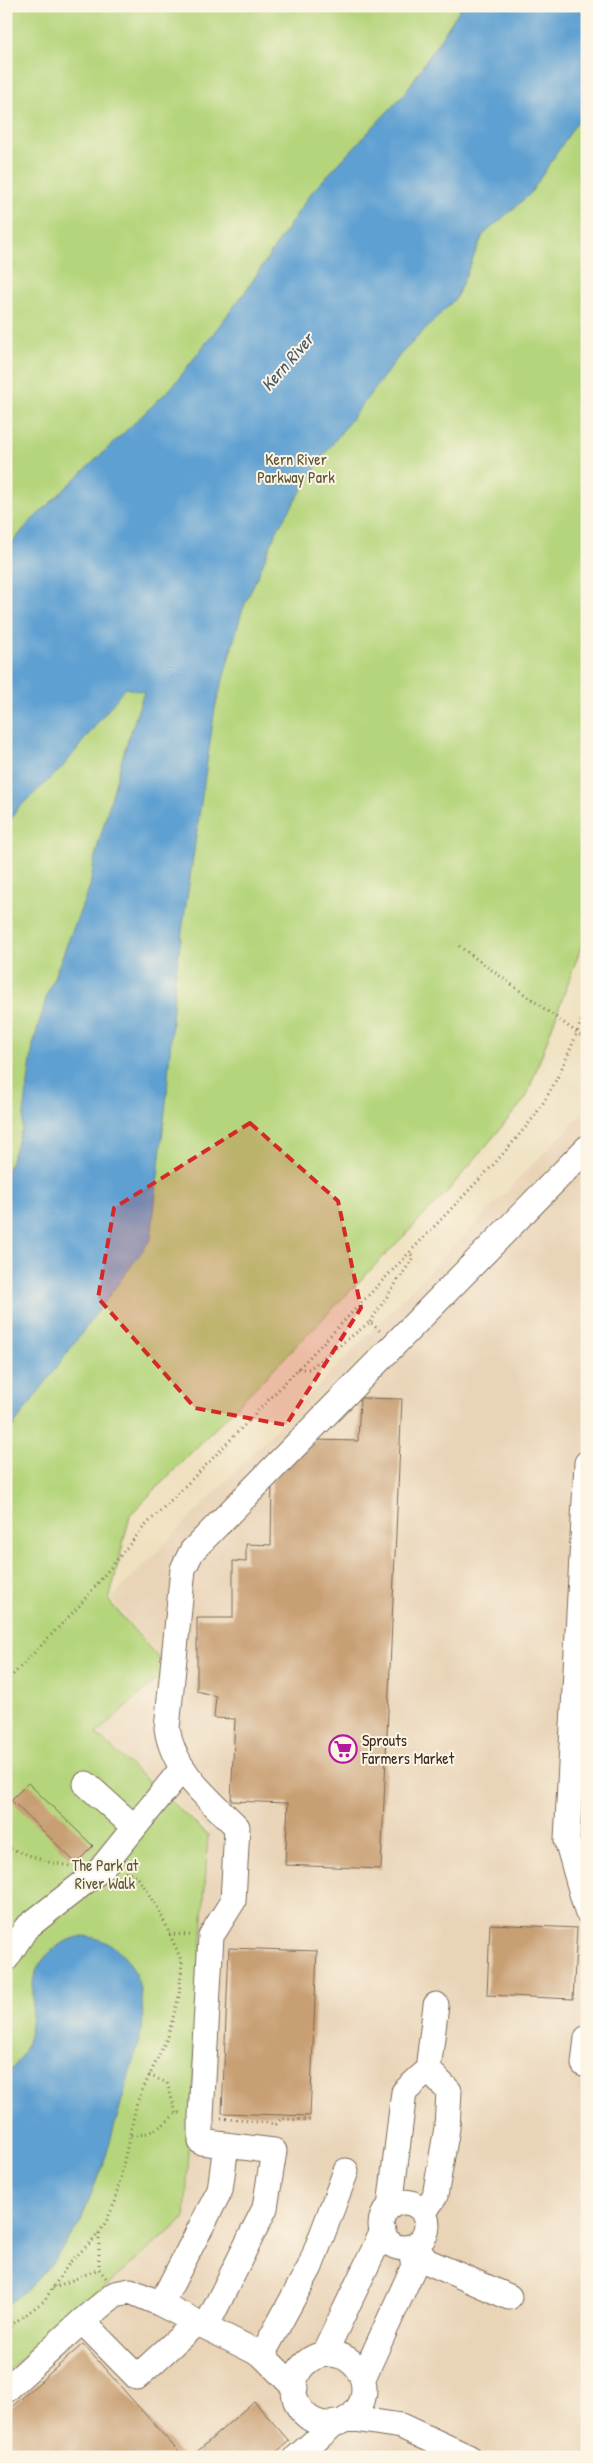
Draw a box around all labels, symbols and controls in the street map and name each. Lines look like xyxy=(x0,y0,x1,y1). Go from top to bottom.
water label: Kern River xyxy=(255,326,321,396)
park label: Kern River Parkway Park xyxy=(257,448,335,488)
place label: Sprouts Farmers Market xyxy=(361,1729,455,1769)
supermarket icon: Sprouts Farmers Market xyxy=(328,1734,358,1764)
park label: The Park at River Walk xyxy=(72,1854,139,1894)

